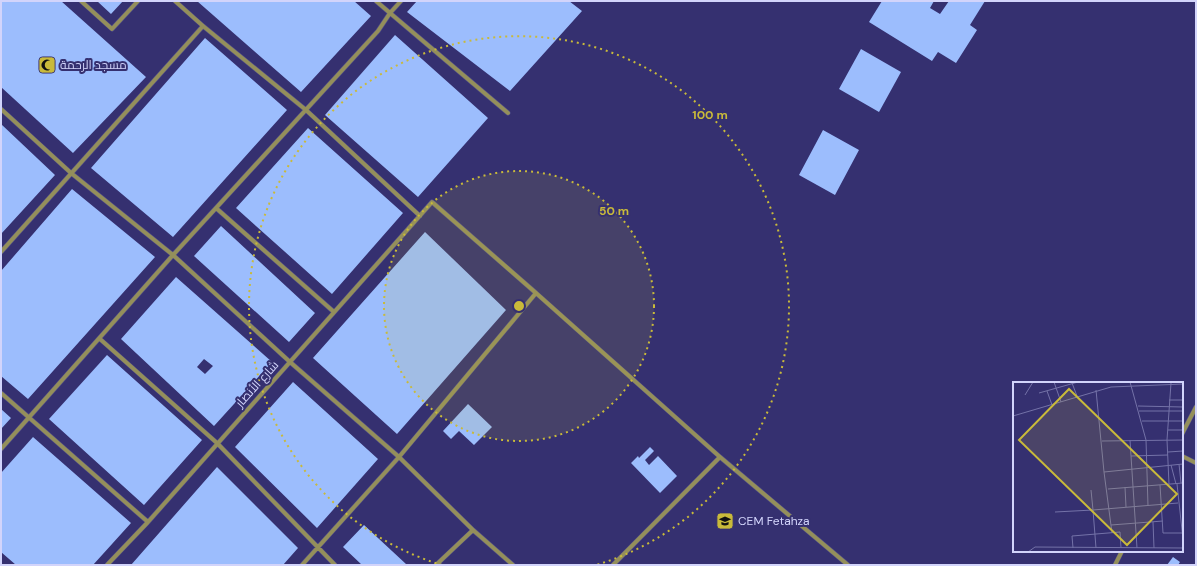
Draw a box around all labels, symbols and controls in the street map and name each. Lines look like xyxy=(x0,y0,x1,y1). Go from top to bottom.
mosque icon: مسجد الرحمة xyxy=(37,55,57,75)
place label: مسجد الرحمة xyxy=(60,57,127,73)
text: 100 m xyxy=(692,107,728,123)
text: 50 m xyxy=(599,203,629,219)
centre of rings xyxy=(512,299,526,313)
street label: شارع الأنصار xyxy=(231,357,282,411)
inset map xyxy=(1013,382,1183,552)
school or university icon: CEM Fetahza xyxy=(715,511,735,531)
place label: CEM Fetahza xyxy=(738,513,810,529)

